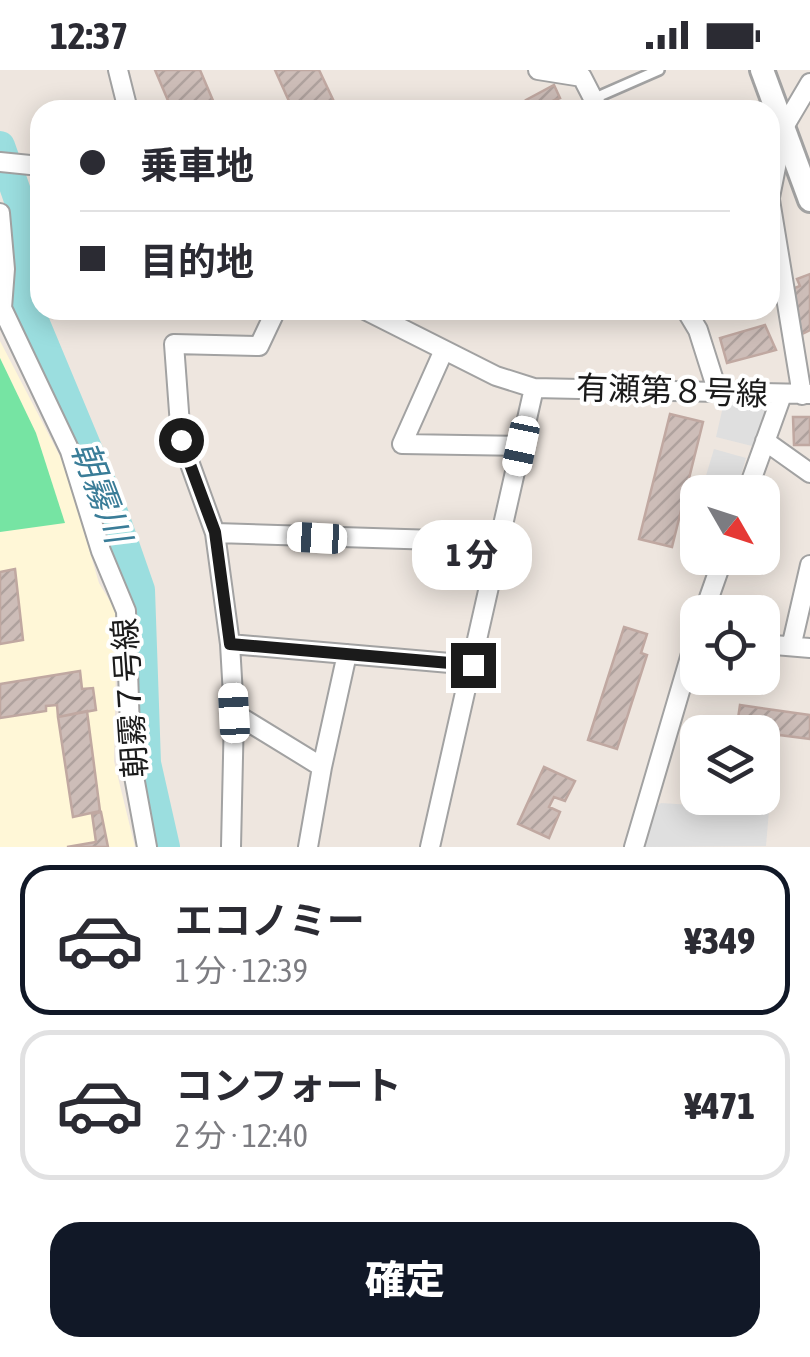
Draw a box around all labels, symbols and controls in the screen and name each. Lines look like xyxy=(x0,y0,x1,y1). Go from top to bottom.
text: 12:37 xyxy=(50,14,128,57)
text: 乗車地 xyxy=(140,144,254,187)
text: 目的地 xyxy=(140,240,254,283)
street label: 有瀬第８号線 xyxy=(575,369,769,412)
car xyxy=(500,414,542,478)
route start xyxy=(159,418,204,463)
water label: 朝霧川 xyxy=(64,435,141,552)
north arrow xyxy=(680,475,780,575)
map controls xyxy=(680,475,780,815)
callout: 1 分 xyxy=(413,520,533,590)
car xyxy=(286,521,348,555)
text: 1 分 xyxy=(446,536,498,573)
button: locate xyxy=(680,595,780,695)
street label: 朝霧７号線 xyxy=(105,617,154,779)
route end xyxy=(451,643,496,688)
car xyxy=(217,682,251,744)
button: layers xyxy=(680,715,780,815)
icon: car xyxy=(55,895,145,985)
text: エコノミー xyxy=(175,899,365,942)
text: ¥349 xyxy=(685,919,755,962)
text: 1 分 · 12:39 xyxy=(175,952,308,989)
icon: car xyxy=(55,1060,145,1150)
text: コンフォート xyxy=(175,1064,402,1107)
text: ¥471 xyxy=(685,1084,755,1127)
text: 2 分 · 12:40 xyxy=(175,1117,308,1154)
button: 確定 xyxy=(50,1222,760,1337)

